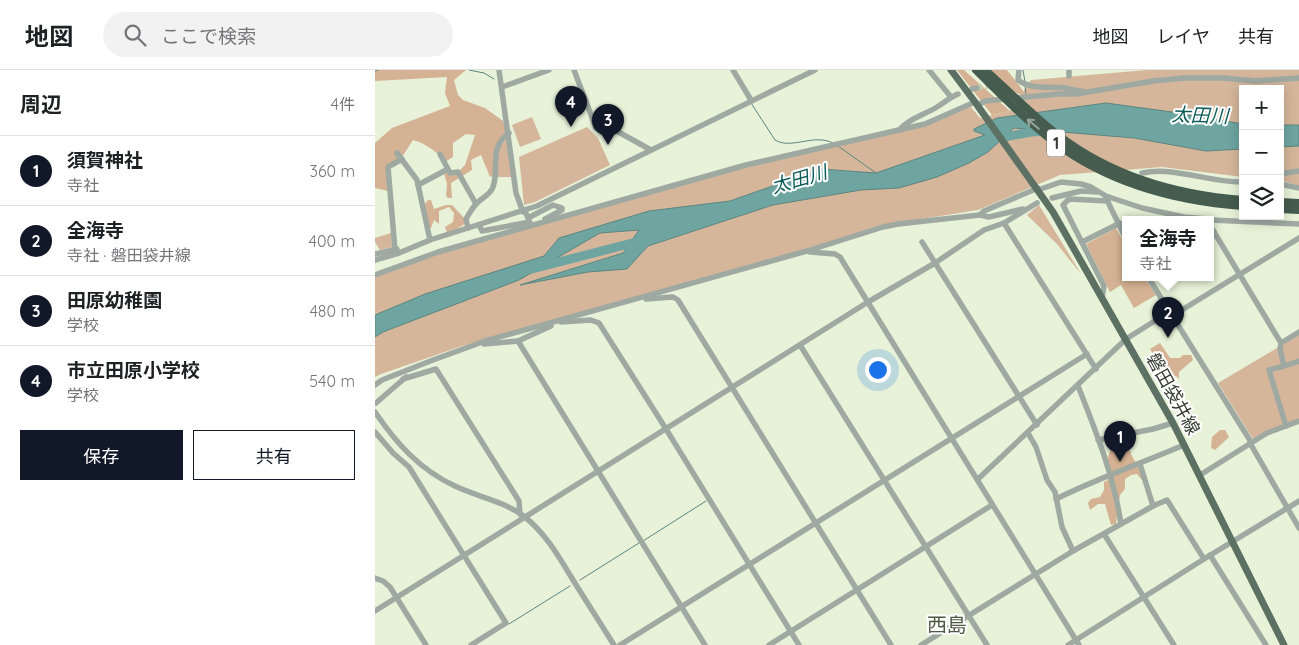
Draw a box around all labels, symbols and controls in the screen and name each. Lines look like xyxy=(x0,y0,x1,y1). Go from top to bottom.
search box xyxy=(103,12,453,57)
text: 地図 xyxy=(25,21,73,51)
icon: search xyxy=(121,21,149,49)
text: ここで検索 xyxy=(161,24,256,48)
text: 地図 xyxy=(1093,25,1129,48)
text: レイヤ xyxy=(1157,25,1210,48)
text: 共有 xyxy=(1238,25,1274,48)
map controls xyxy=(1239,85,1284,220)
button: + xyxy=(1239,85,1284,130)
pin: 4 xyxy=(555,86,587,127)
text: 周辺 xyxy=(20,91,62,117)
text: 4件 xyxy=(331,94,355,114)
water label: 太田川 xyxy=(1171,102,1231,128)
pin: 3 xyxy=(592,104,624,145)
one-way arrow xyxy=(1026,118,1039,129)
road number: 1 xyxy=(1047,129,1065,156)
button: − xyxy=(1239,130,1284,175)
text: 須賀神社 xyxy=(67,148,143,172)
water label: 太田川 xyxy=(768,159,832,198)
text: 1 xyxy=(33,161,39,181)
text: 360 m xyxy=(310,161,355,181)
text: 寺社 xyxy=(67,175,99,195)
button: layers xyxy=(1239,175,1284,220)
popup xyxy=(1122,216,1214,281)
text: 全海寺 xyxy=(67,218,124,242)
text: 全海寺 xyxy=(1139,226,1197,250)
text: 2 xyxy=(31,231,41,251)
text: 400 m xyxy=(309,231,355,251)
text: 寺社 · 磐田袋井線 xyxy=(67,245,191,265)
text: 寺社 xyxy=(1139,253,1172,273)
text: 田原幼稚園 xyxy=(67,288,162,312)
pin: 2 xyxy=(1152,297,1184,338)
text: 3 xyxy=(32,301,40,321)
text: 480 m xyxy=(309,301,355,321)
text: 学校 xyxy=(67,315,99,335)
street label: 磐田袋井線 xyxy=(1142,349,1205,439)
your location xyxy=(865,357,891,383)
text: 市立田原小学校 xyxy=(67,358,200,382)
text: 4 xyxy=(31,371,41,391)
text: 540 m xyxy=(309,371,355,391)
text: 学校 xyxy=(67,385,99,405)
pin: 1 xyxy=(1104,421,1136,462)
button: 保存 xyxy=(20,430,183,480)
button: 共有 xyxy=(193,430,355,480)
district label: 西島 xyxy=(927,612,967,637)

